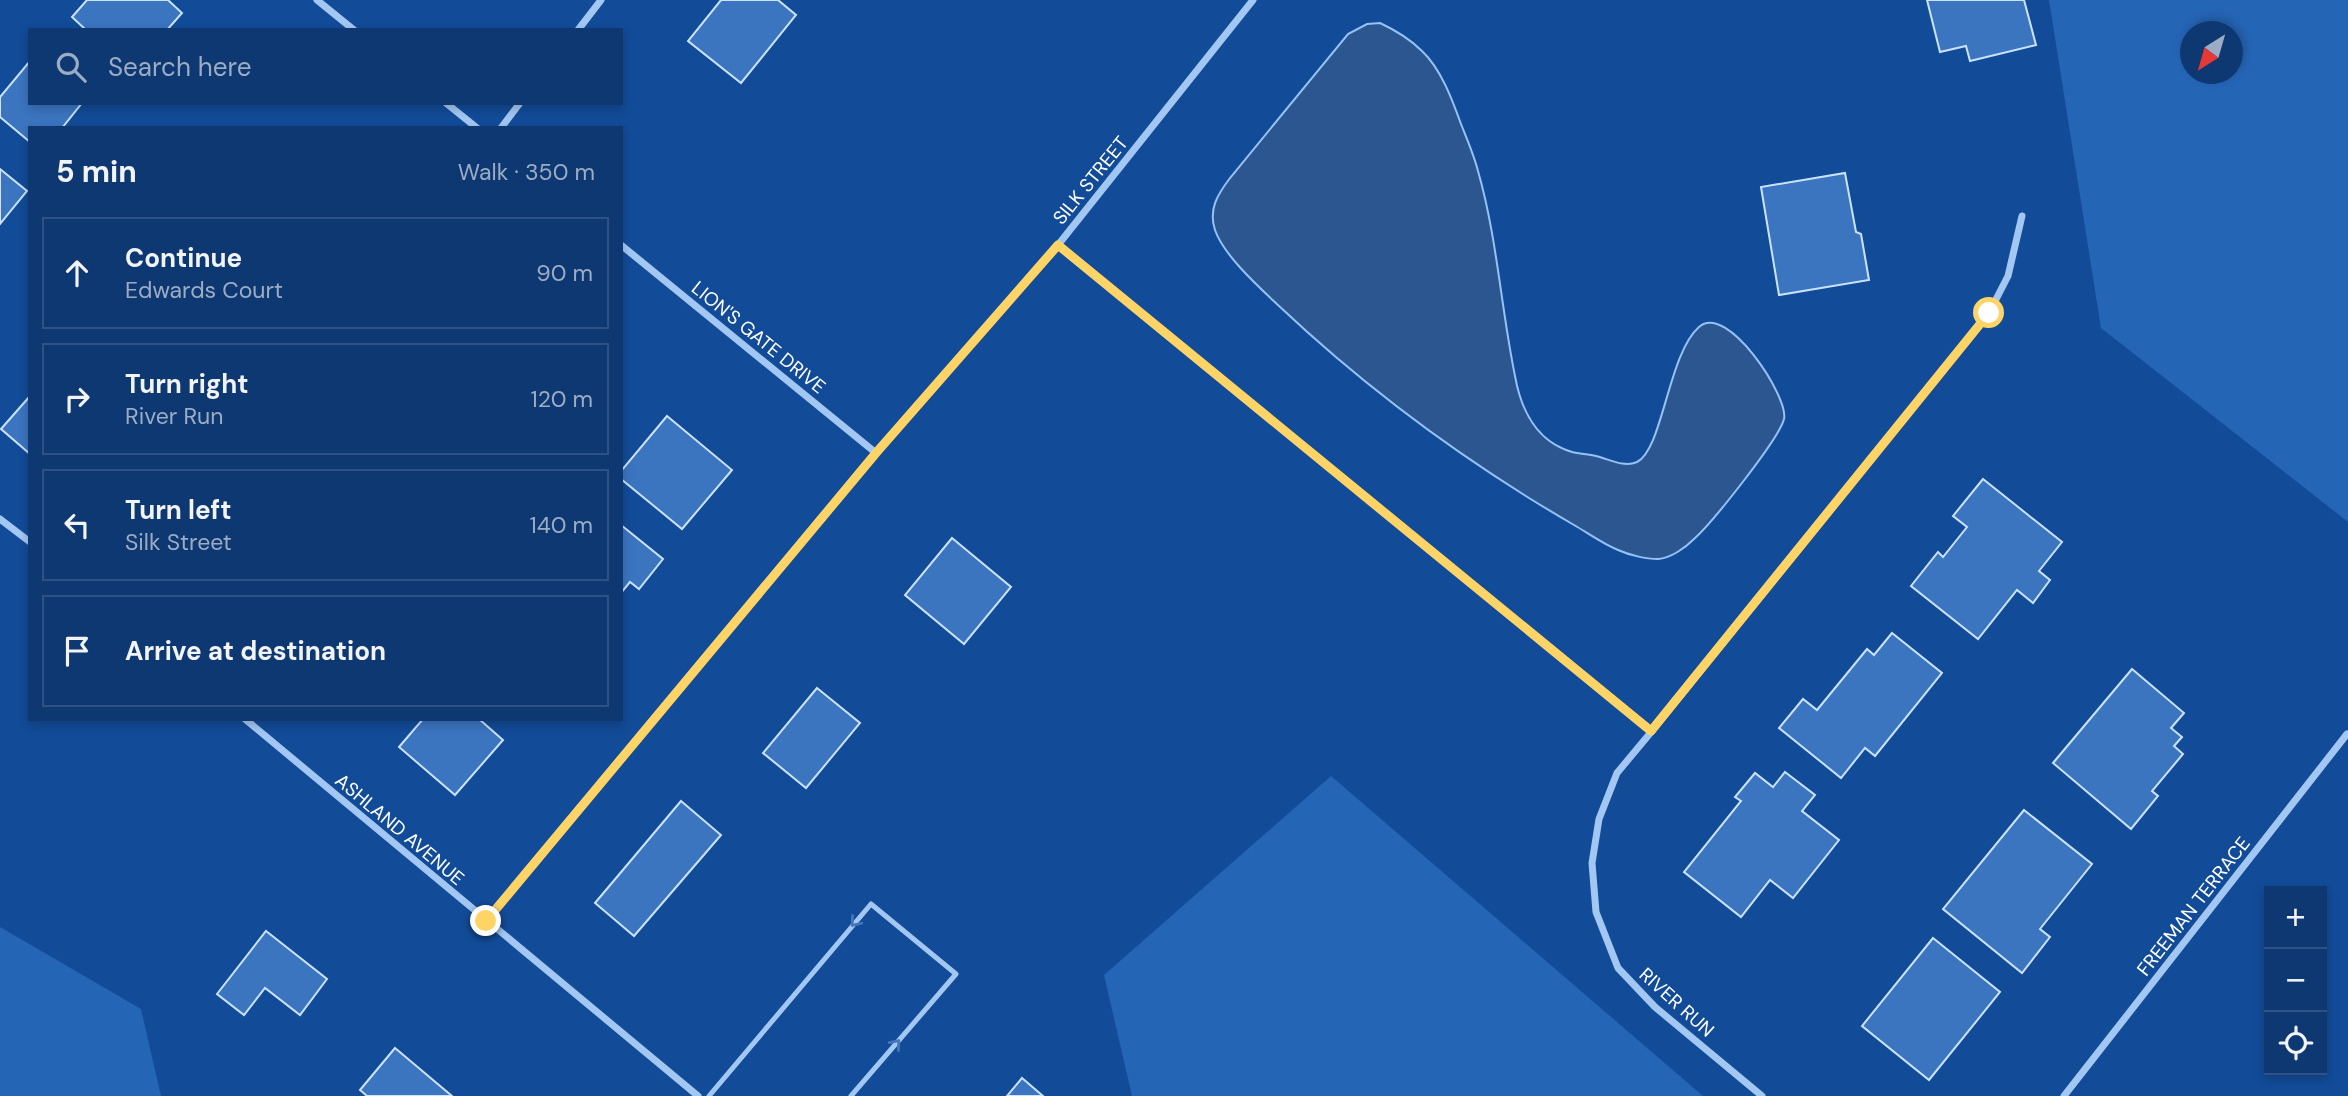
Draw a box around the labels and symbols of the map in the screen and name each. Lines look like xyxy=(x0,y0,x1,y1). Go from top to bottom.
north arrow xyxy=(2180,21,2243,84)
street label: SILK STREET xyxy=(1047,131,1134,230)
street label: LION'S GATE DRIVE xyxy=(686,276,831,399)
route start xyxy=(1973,297,2004,328)
street label: ASHLAND AVENUE xyxy=(330,768,469,891)
street label: FREEMAN TERRACE xyxy=(2131,832,2256,981)
route end xyxy=(470,905,501,936)
one-way arrow xyxy=(851,914,863,927)
street label: RIVER RUN xyxy=(1634,962,1719,1043)
one-way arrow xyxy=(888,1040,900,1053)

